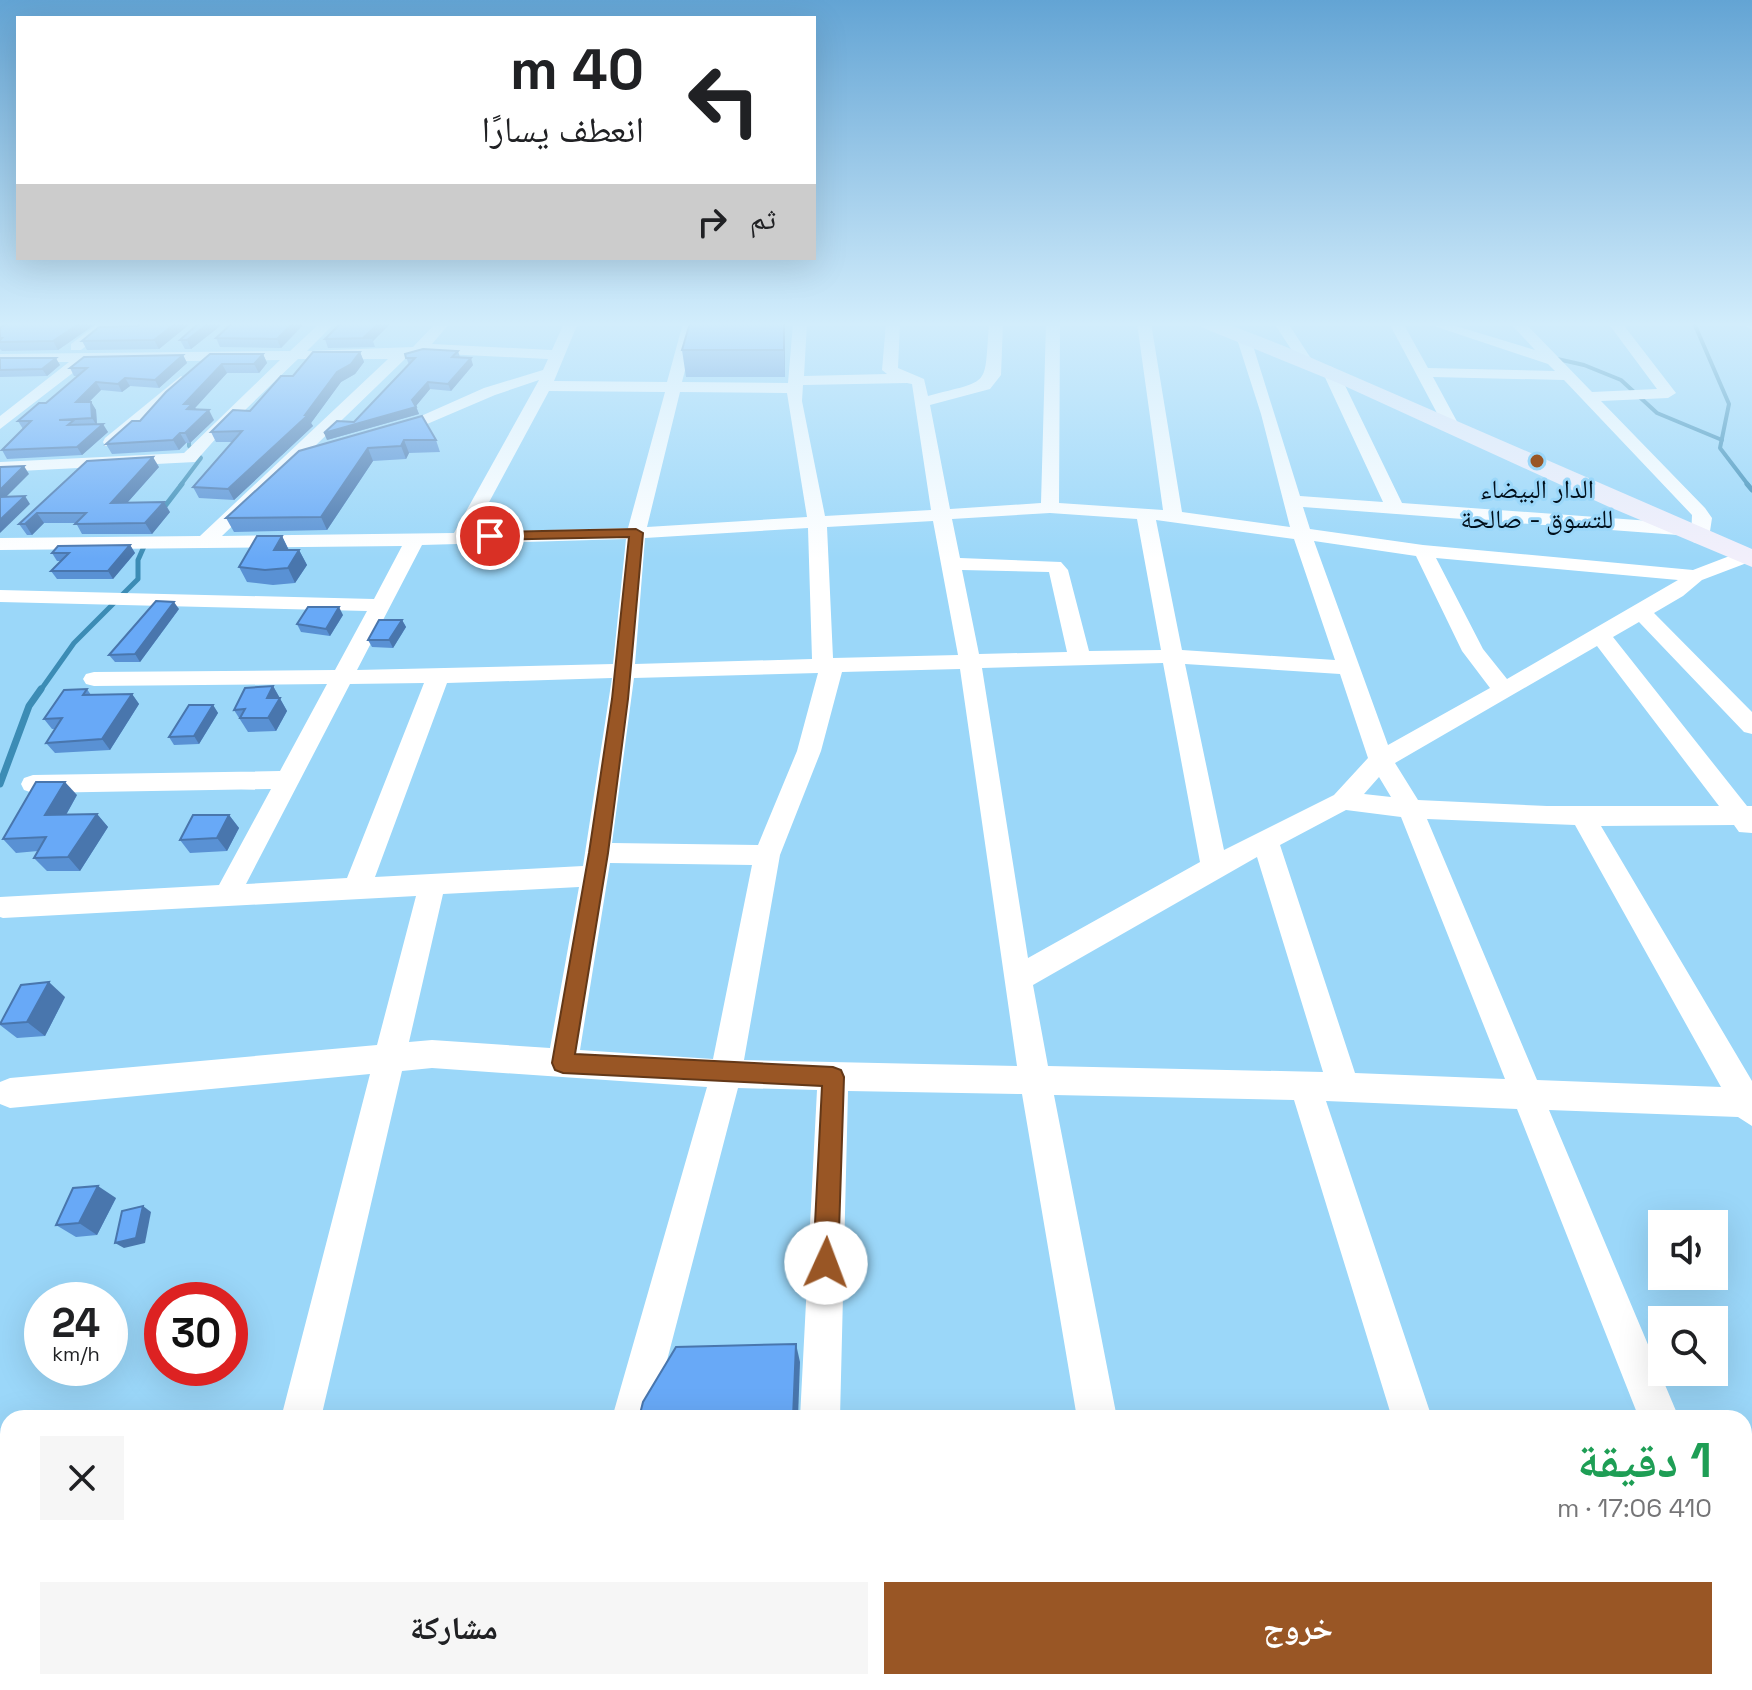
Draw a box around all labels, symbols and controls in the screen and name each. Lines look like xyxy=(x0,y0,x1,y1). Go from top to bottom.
text: 40 m xyxy=(510,34,644,105)
icon: left xyxy=(672,48,776,152)
text: انعطف يسارًا xyxy=(482,107,644,153)
text: ثم xyxy=(750,199,776,238)
icon: right xyxy=(690,200,734,244)
marker: الدار البيضاء للتسوق - صالحة xyxy=(1528,452,1546,470)
place label: الدار البيضاء للتسوق - صالحة xyxy=(1461,472,1613,536)
pin xyxy=(456,502,524,570)
icon: arrive xyxy=(468,514,512,558)
map controls xyxy=(1648,1210,1728,1386)
button: sound xyxy=(1648,1210,1728,1290)
position arrow xyxy=(784,1221,868,1305)
speed limit sign: 30 xyxy=(144,1282,248,1386)
text: 24 xyxy=(52,1298,100,1349)
button: search xyxy=(1648,1306,1728,1386)
text: km/h xyxy=(52,1341,100,1367)
text: 1 دقيقة xyxy=(1577,1430,1712,1491)
button: close xyxy=(40,1436,124,1520)
text: 410 m · 17:06 xyxy=(1557,1491,1712,1525)
button: مشاركة xyxy=(40,1582,868,1674)
button: خروج xyxy=(884,1582,1712,1674)

